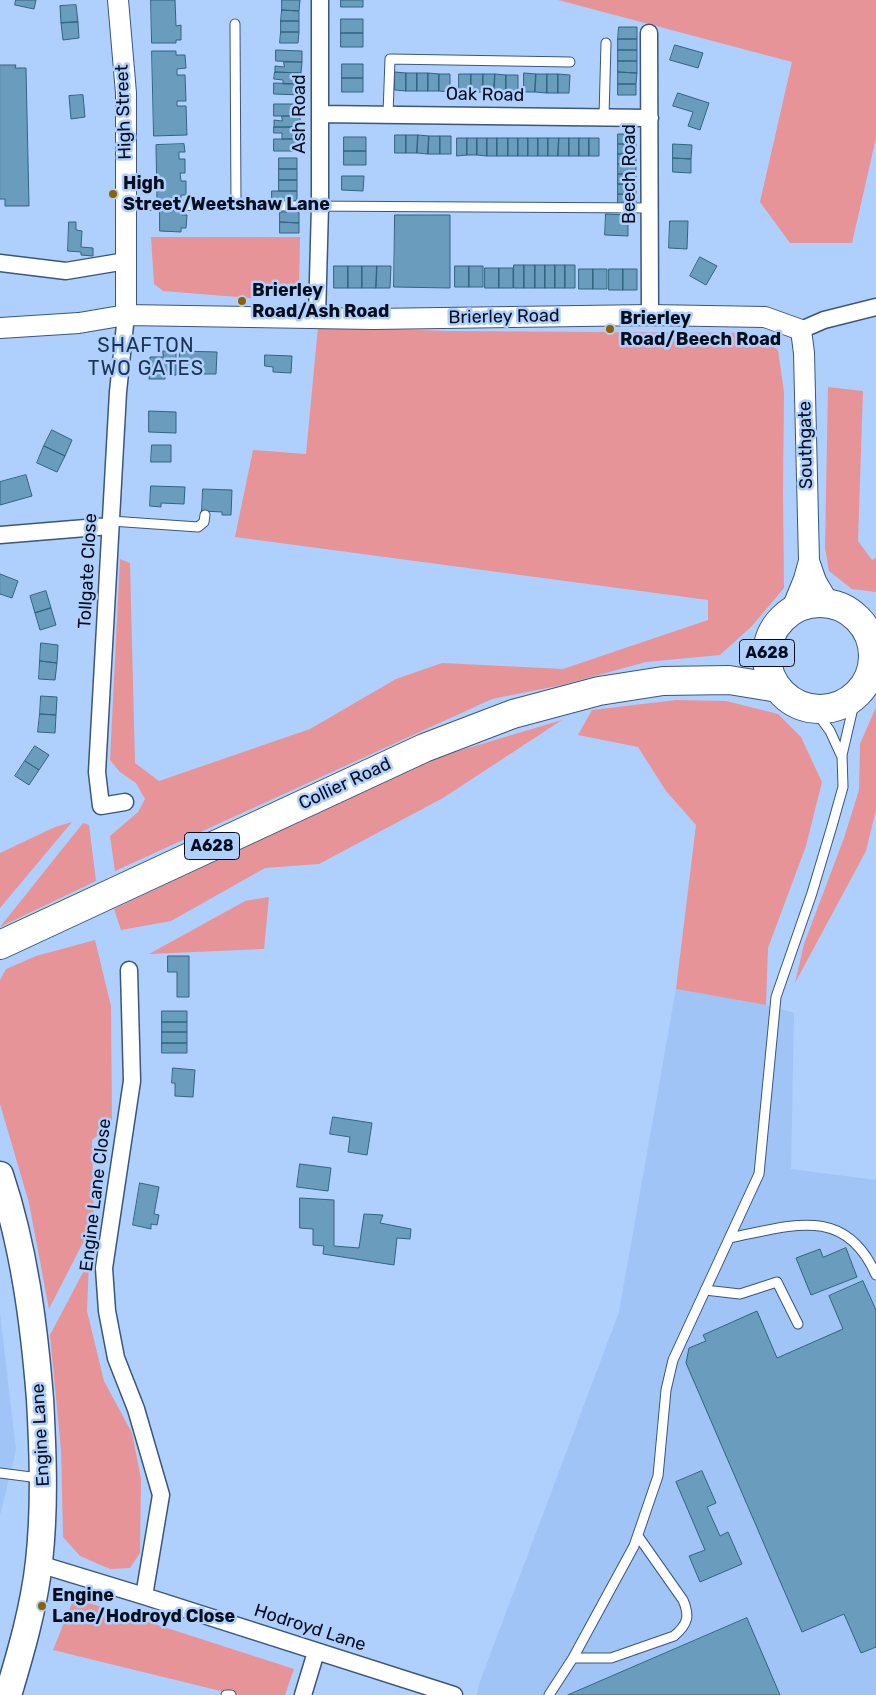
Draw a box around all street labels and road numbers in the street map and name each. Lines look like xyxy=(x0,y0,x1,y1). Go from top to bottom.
street label: High Street xyxy=(112,64,136,160)
street label: Ash Road xyxy=(289,74,311,154)
street label: Oak Road xyxy=(446,84,524,106)
street label: Beech Road xyxy=(619,124,641,224)
street label: Brierley Road xyxy=(448,305,560,329)
street label: Southgate xyxy=(794,401,818,489)
street label: Tollgate Close xyxy=(74,513,102,629)
road number: A628 xyxy=(740,640,794,666)
street label: Collier Road xyxy=(295,753,395,815)
road number: A628 xyxy=(184,832,240,859)
street label: Engine Lane Close xyxy=(76,1117,116,1273)
street label: Engine Lane xyxy=(28,1383,54,1487)
street label: Hodroyd Lane xyxy=(251,1600,369,1656)

